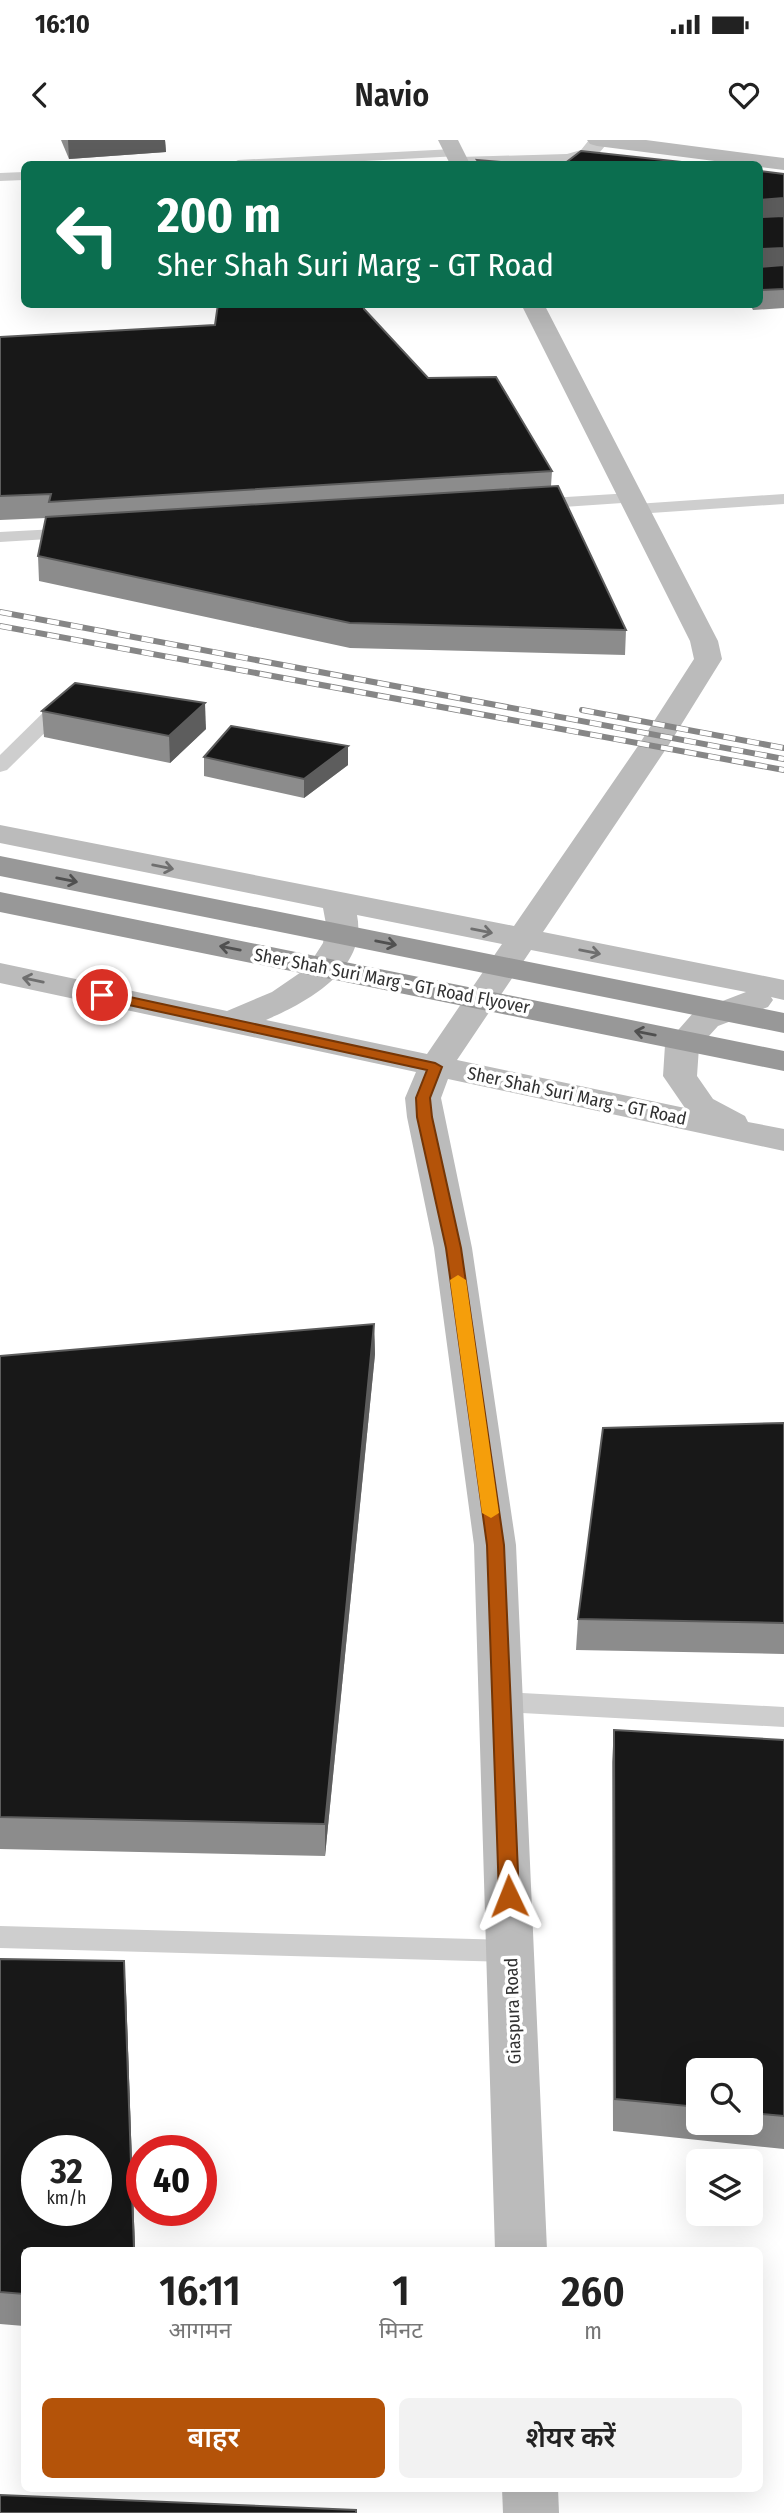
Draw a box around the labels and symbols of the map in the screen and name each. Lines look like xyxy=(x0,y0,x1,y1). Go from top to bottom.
one-way arrow xyxy=(151,861,174,874)
one-way arrow xyxy=(55,873,78,887)
one-way arrow xyxy=(470,925,493,939)
one-way arrow xyxy=(374,937,397,951)
one-way arrow xyxy=(219,941,242,955)
street label: Sher Shah Suri Marg - GT Road Flyover xyxy=(252,943,532,1019)
one-way arrow xyxy=(578,946,601,960)
pin xyxy=(72,965,132,1025)
one-way arrow xyxy=(22,973,45,987)
one-way arrow xyxy=(634,1025,657,1039)
street label: Sher Shah Suri Marg - GT Road xyxy=(466,1062,688,1130)
position arrow xyxy=(472,1859,546,1933)
street label: Giaspura Road xyxy=(500,1957,526,2065)
speed limit sign: 40 xyxy=(126,2135,217,2226)

